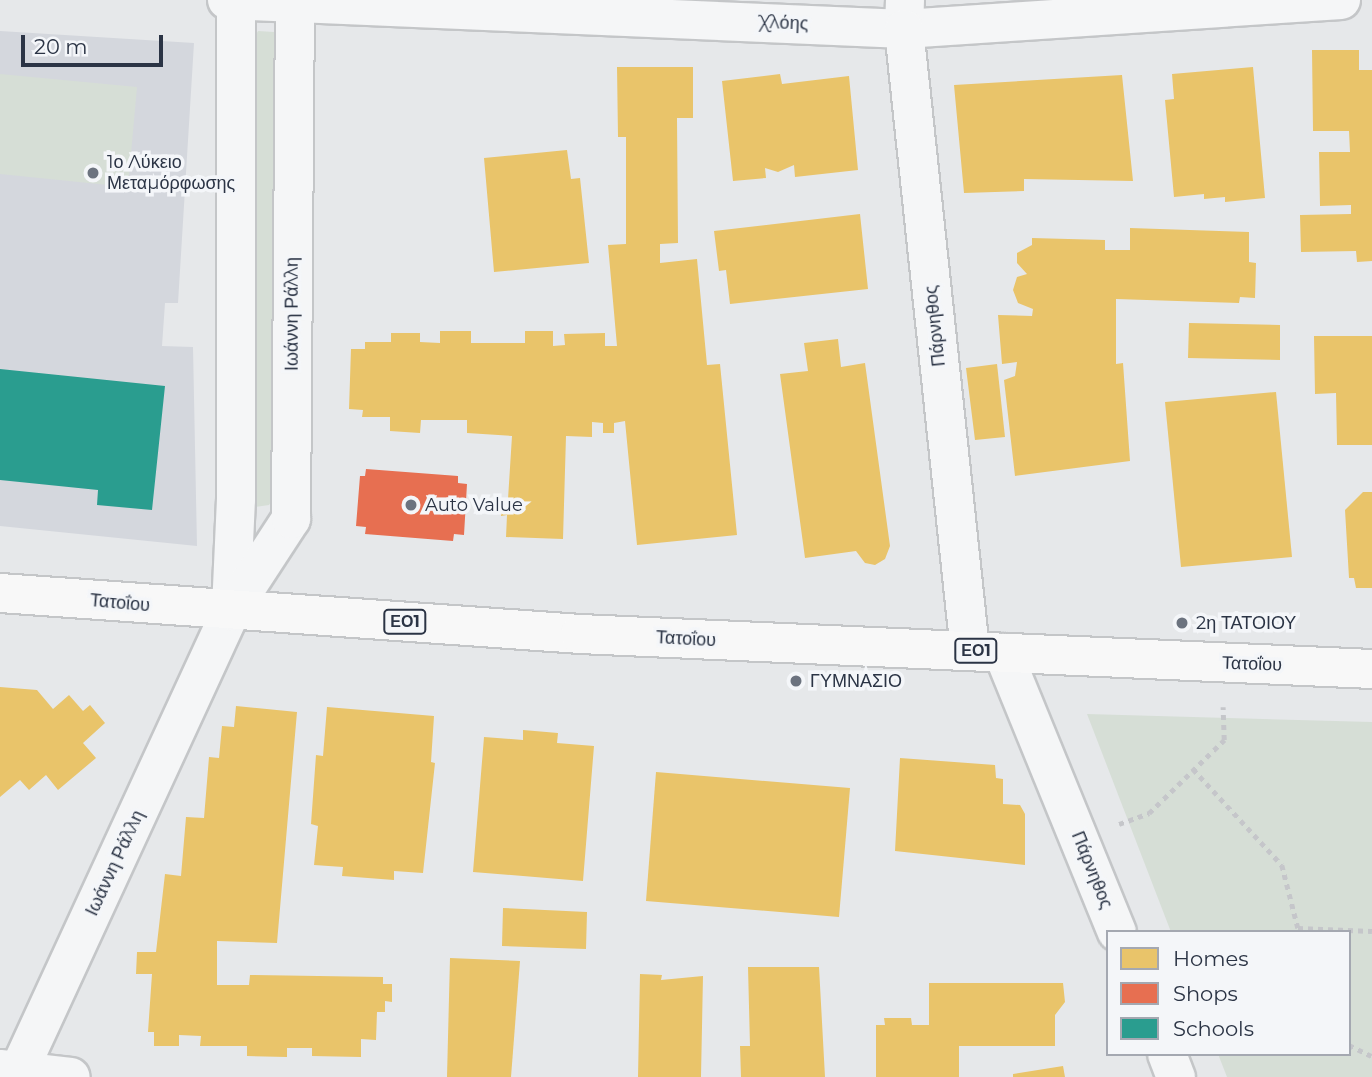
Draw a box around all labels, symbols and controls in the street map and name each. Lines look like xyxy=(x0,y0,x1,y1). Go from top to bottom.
street label: Χλόης xyxy=(759,11,809,35)
scale bar xyxy=(24,21,166,65)
text: 20 m xyxy=(34,34,88,59)
place label: 1ο Λύκειο Μεταμόρφωσης xyxy=(107,152,235,194)
marker: 1ο Λύκειο Μεταμόρφωσης xyxy=(85,165,101,181)
street label: Ιωάννη Ράλλη xyxy=(281,257,303,371)
street label: Πάρνηθος xyxy=(920,284,950,368)
place label: Auto Value xyxy=(425,494,523,516)
marker: Auto Value xyxy=(403,497,419,513)
street label: Τατοΐου xyxy=(89,590,151,616)
road number: ΕΟ1 xyxy=(382,610,428,635)
place label: 2η ΤΑΤΟΙΟΥ xyxy=(1196,612,1296,634)
marker: 2η ΤΑΤΟΙΟΥ xyxy=(1174,615,1190,631)
street label: Τατοΐου xyxy=(655,627,717,651)
road number: ΕΟ1 xyxy=(953,638,999,664)
street label: Τατοΐου xyxy=(1222,652,1282,676)
place label: ΓΥΜΝΑΣΙΟ xyxy=(810,670,902,692)
marker: ΓΥΜΝΑΣΙΟ xyxy=(788,673,804,689)
street label: Ιωάννη Ράλλη xyxy=(81,807,149,919)
street label: Πάρνηθος xyxy=(1067,828,1117,912)
legend xyxy=(1106,930,1351,1056)
text: Homes xyxy=(1173,946,1248,971)
text: Shops xyxy=(1173,981,1238,1006)
text: Schools xyxy=(1173,1016,1254,1041)

